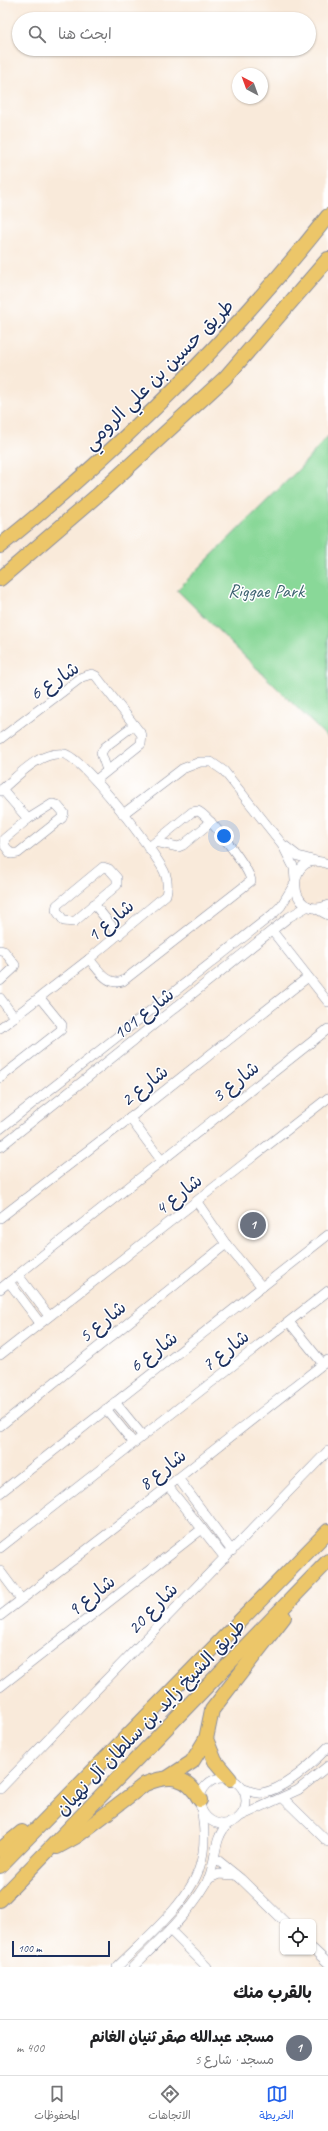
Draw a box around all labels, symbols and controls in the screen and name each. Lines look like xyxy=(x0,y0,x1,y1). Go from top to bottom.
search box xyxy=(12,12,316,56)
icon: search xyxy=(26,23,48,45)
text: ابحث هنا xyxy=(58,25,112,44)
north arrow xyxy=(232,68,268,104)
street label: طريق حسين بن علي الرومي xyxy=(78,294,242,458)
park label: Riggae Park xyxy=(228,579,306,603)
street label: شارع 6 xyxy=(25,656,84,707)
your location xyxy=(214,826,234,846)
street label: شارع 1 xyxy=(82,894,140,948)
street label: شارع 101 xyxy=(108,982,180,1046)
street label: شارع 3 xyxy=(207,1056,265,1109)
street label: شارع 2 xyxy=(116,1060,174,1113)
street label: شارع 4 xyxy=(150,1169,208,1222)
pin: 1 xyxy=(240,1210,266,1240)
street label: شارع 5 xyxy=(74,1295,132,1349)
street label: شارع 7 xyxy=(197,1325,255,1378)
street label: شارع 6 xyxy=(125,1326,183,1379)
street label: شارع 8 xyxy=(134,1444,192,1497)
street label: شارع 9 xyxy=(63,1570,121,1623)
street label: شارع 20 xyxy=(122,1578,184,1640)
street label: طريق الشيخ زايد بن سلطان آل نهيان xyxy=(50,1614,251,1821)
map controls xyxy=(280,1919,316,1955)
button: locate xyxy=(280,1919,316,1955)
scale bar xyxy=(12,1939,110,1958)
text: 100 m xyxy=(18,1941,42,1955)
text: بالقرب منك xyxy=(233,1982,312,2003)
text: مسجد عبدالله صقر ثنيان الغانم xyxy=(90,2028,274,2047)
text: 400 m xyxy=(16,2040,44,2056)
text: 1 xyxy=(296,2040,302,2056)
text: مسجد · شارع 5 xyxy=(195,2052,274,2068)
tab: المحفوظات xyxy=(34,2083,80,2125)
tab: الاتجاهات xyxy=(148,2083,191,2125)
tab: الخريطة xyxy=(259,2083,294,2125)

